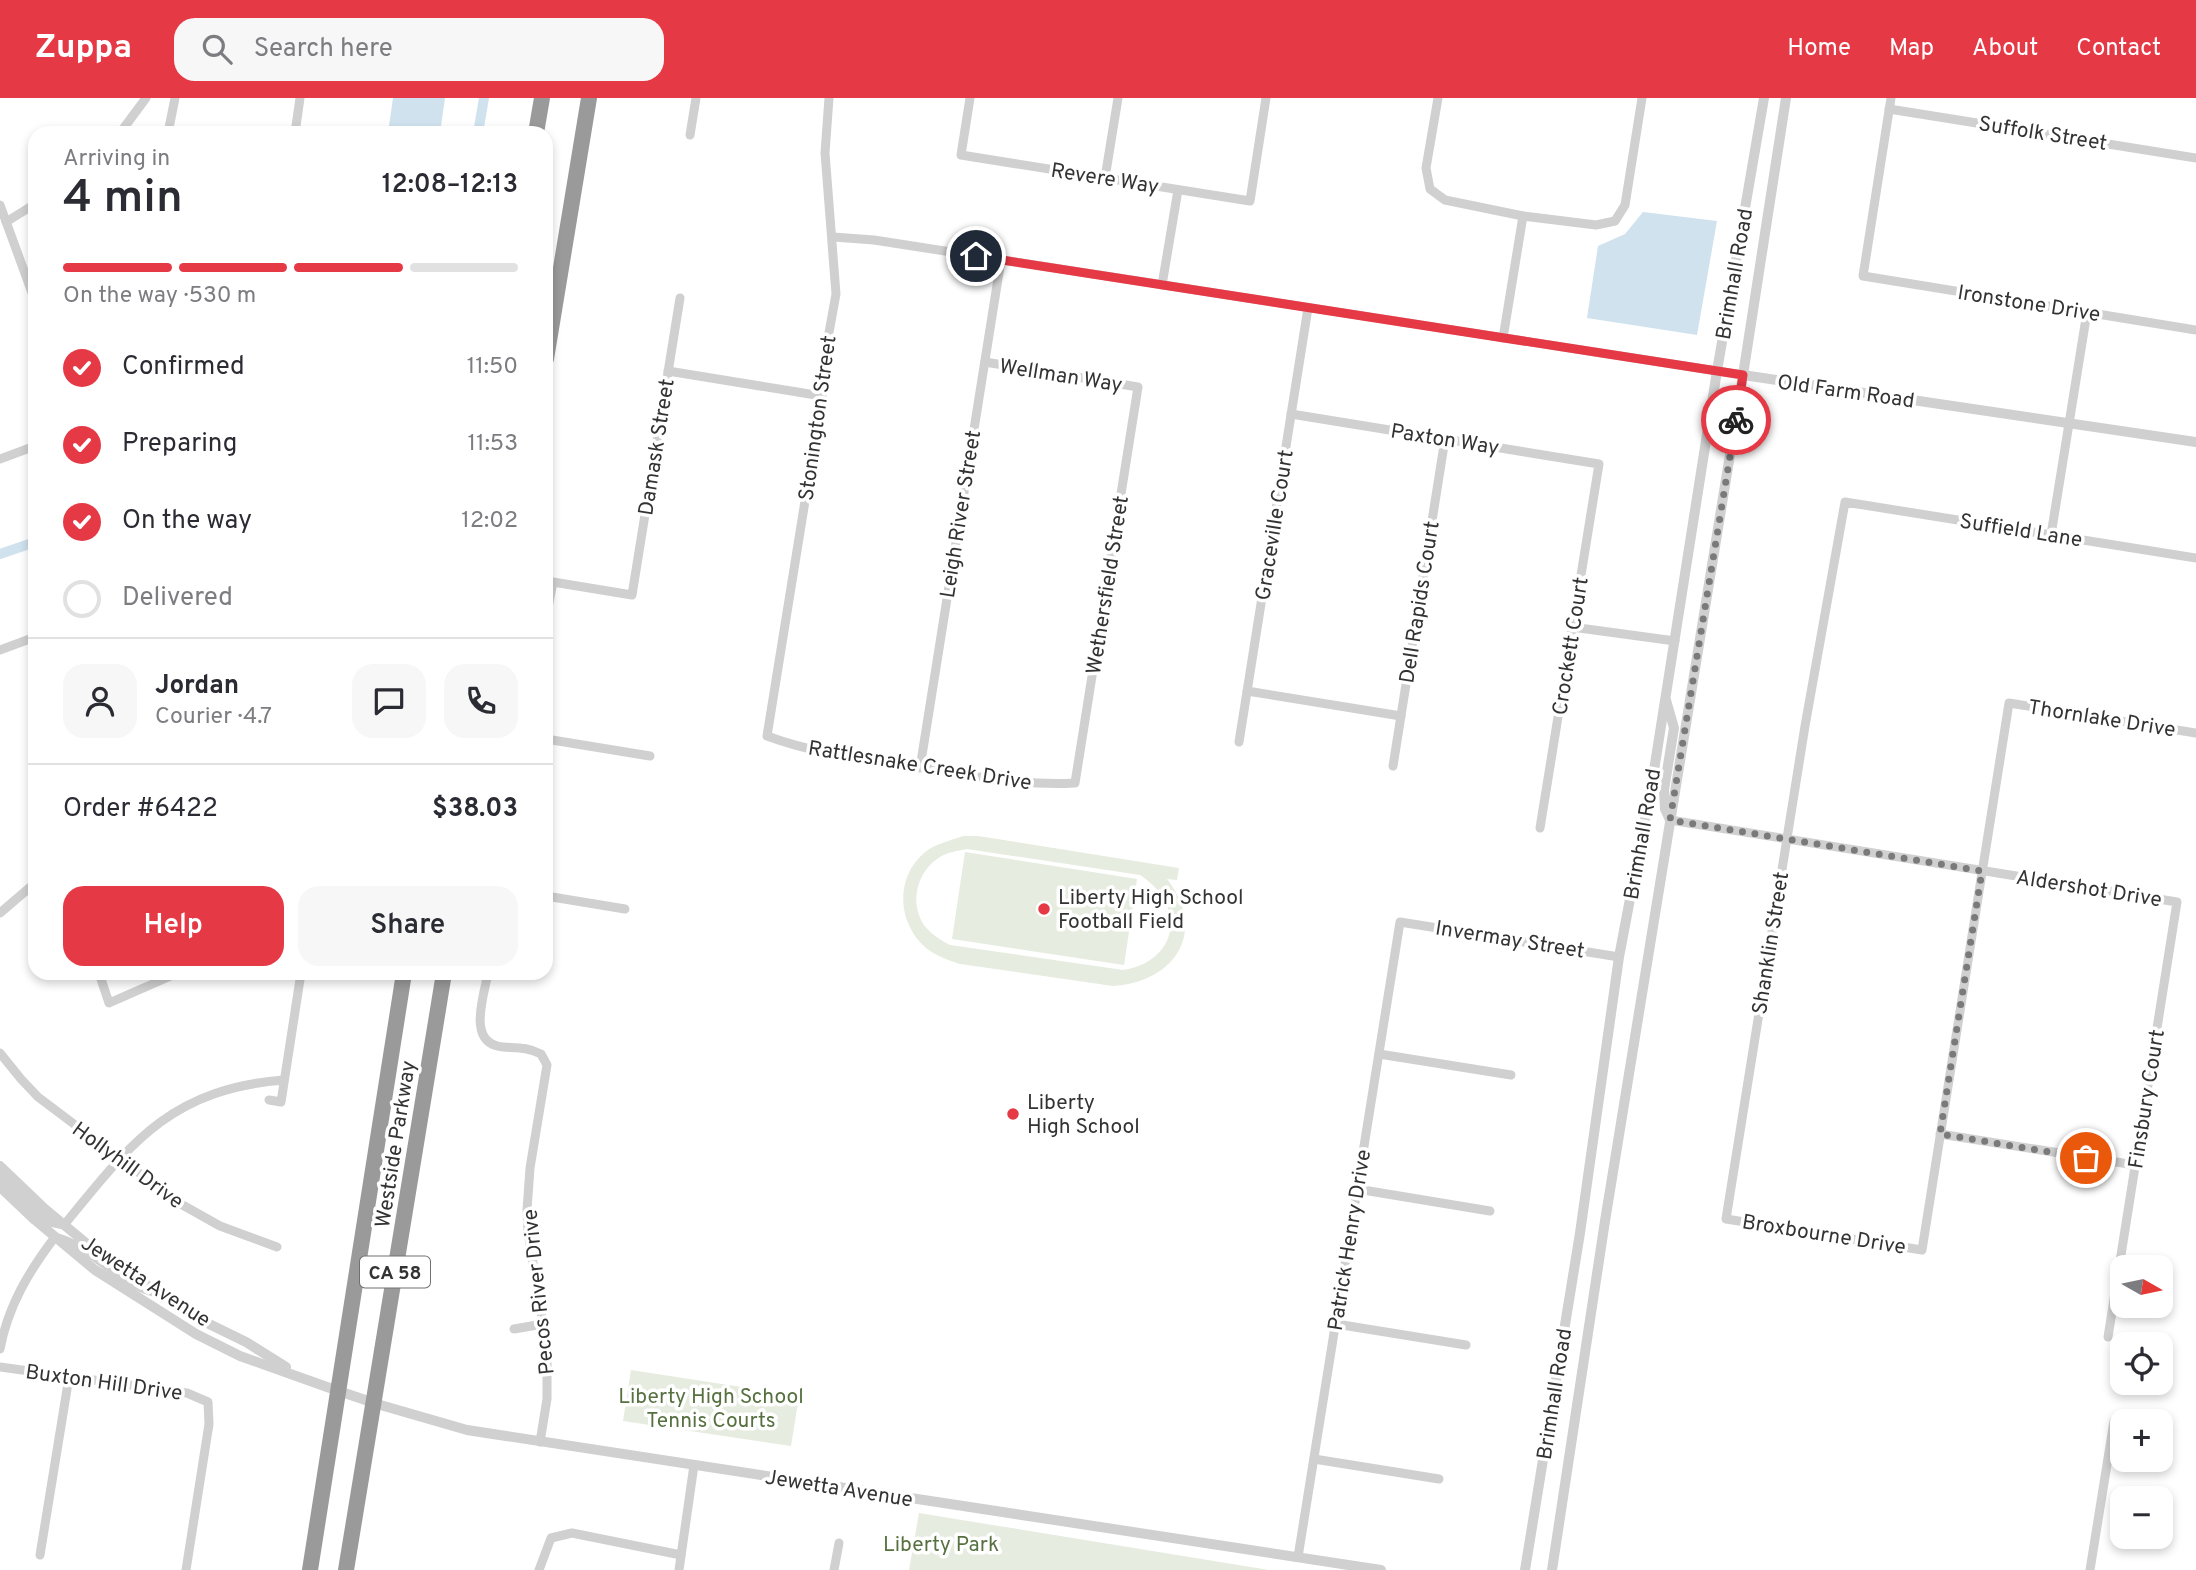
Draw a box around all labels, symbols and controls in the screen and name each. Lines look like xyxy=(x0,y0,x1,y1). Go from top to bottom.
search box xyxy=(174,18,664,81)
text: Zuppa xyxy=(35,28,132,70)
icon: search xyxy=(198,30,236,68)
text: Search here xyxy=(254,33,393,66)
text: Home xyxy=(1787,34,1851,64)
text: Map xyxy=(1889,34,1934,64)
text: About xyxy=(1972,34,2038,64)
text: Contact xyxy=(2076,34,2161,64)
street label: Suffolk Street xyxy=(1977,111,2109,158)
text: Arriving in xyxy=(63,145,170,174)
street label: Revere Way xyxy=(1049,158,1161,201)
text: 12:08–12:13 xyxy=(382,169,518,202)
text: 4 min xyxy=(63,170,183,229)
street label: Brimhall Road xyxy=(1711,207,1760,342)
pin xyxy=(946,226,1006,286)
icon: home xyxy=(957,237,995,275)
street label: Ironstone Drive xyxy=(1955,280,2102,329)
text: On the way · 530 m xyxy=(63,282,256,311)
street label: Stonington Street xyxy=(794,334,843,503)
icon: check xyxy=(63,349,101,387)
text: Confirmed xyxy=(122,351,245,384)
text: 11:50 xyxy=(467,353,518,382)
street label: Wellman Way xyxy=(997,353,1124,400)
street label: Old Farm Road xyxy=(1775,369,1916,415)
street label: Damask Street xyxy=(633,377,682,517)
courier xyxy=(1701,385,1771,455)
icon: bike xyxy=(1717,401,1755,439)
street label: Paxton Way xyxy=(1388,419,1501,462)
icon: check xyxy=(63,426,101,464)
text: Preparing xyxy=(122,428,237,461)
street label: Leigh River Street xyxy=(935,429,988,600)
text: 11:53 xyxy=(468,430,518,459)
street label: Graceville Court xyxy=(1250,448,1301,603)
street label: Wethersfield Street xyxy=(1081,494,1136,677)
icon: check xyxy=(63,503,101,541)
text: On the way xyxy=(122,505,252,538)
text: 12:02 xyxy=(461,507,518,536)
street label: Suffield Lane xyxy=(1957,508,2084,555)
street label: Dell Rapids Court xyxy=(1394,519,1447,685)
street label: Crockett Court xyxy=(1547,575,1596,717)
text: Delivered xyxy=(122,582,233,615)
button: person xyxy=(63,664,137,738)
button: chat xyxy=(352,664,426,738)
button: phone xyxy=(444,664,518,738)
text: Jordan xyxy=(155,670,239,703)
street label: Thornlake Drive xyxy=(2026,694,2177,744)
text: Courier · 4.7 xyxy=(155,703,272,732)
street label: Rattlesnake Creek Drive xyxy=(806,735,1033,797)
street label: Brimhall Road xyxy=(1619,767,1668,902)
text: Order #6422 xyxy=(63,793,218,826)
text: $38.03 xyxy=(432,793,518,826)
street label: Aldershot Drive xyxy=(2014,865,2164,914)
street label: Shanklin Street xyxy=(1747,870,1796,1017)
place label: Liberty High School Football Field xyxy=(1058,885,1244,936)
button: Help xyxy=(63,886,284,966)
button: Share xyxy=(298,886,518,966)
marker: Liberty High School Football Field xyxy=(1036,901,1052,917)
street label: Invermay Street xyxy=(1433,915,1586,966)
street label: Finsbury Court xyxy=(2123,1028,2172,1171)
street label: Westside Parkway xyxy=(370,1059,423,1230)
place label: Liberty High School xyxy=(1027,1090,1140,1141)
marker: Liberty High School xyxy=(1005,1106,1021,1122)
street label: Hollyhill Drive xyxy=(66,1117,188,1216)
pin xyxy=(2056,1128,2116,1188)
icon: bag xyxy=(2067,1139,2105,1177)
street label: Patrick Henry Drive xyxy=(1323,1148,1378,1333)
street label: Pecos River Drive xyxy=(517,1208,562,1376)
street label: Broxbourne Drive xyxy=(1740,1209,1908,1262)
street label: Jewetta Avenue xyxy=(75,1230,215,1334)
north arrow xyxy=(2110,1255,2174,1318)
map controls xyxy=(2110,1255,2173,1549)
road number: CA 58 xyxy=(360,1256,430,1288)
street label: Brimhall Road xyxy=(1532,1327,1579,1462)
button: locate xyxy=(2110,1332,2173,1395)
street label: Buxton Hill Drive xyxy=(24,1359,184,1408)
park label: Liberty High School Tennis Courts xyxy=(618,1384,804,1435)
button: + xyxy=(2110,1409,2173,1472)
street label: Jewetta Avenue xyxy=(763,1464,915,1514)
button: − xyxy=(2110,1486,2173,1549)
park label: Liberty Park xyxy=(883,1532,999,1559)

